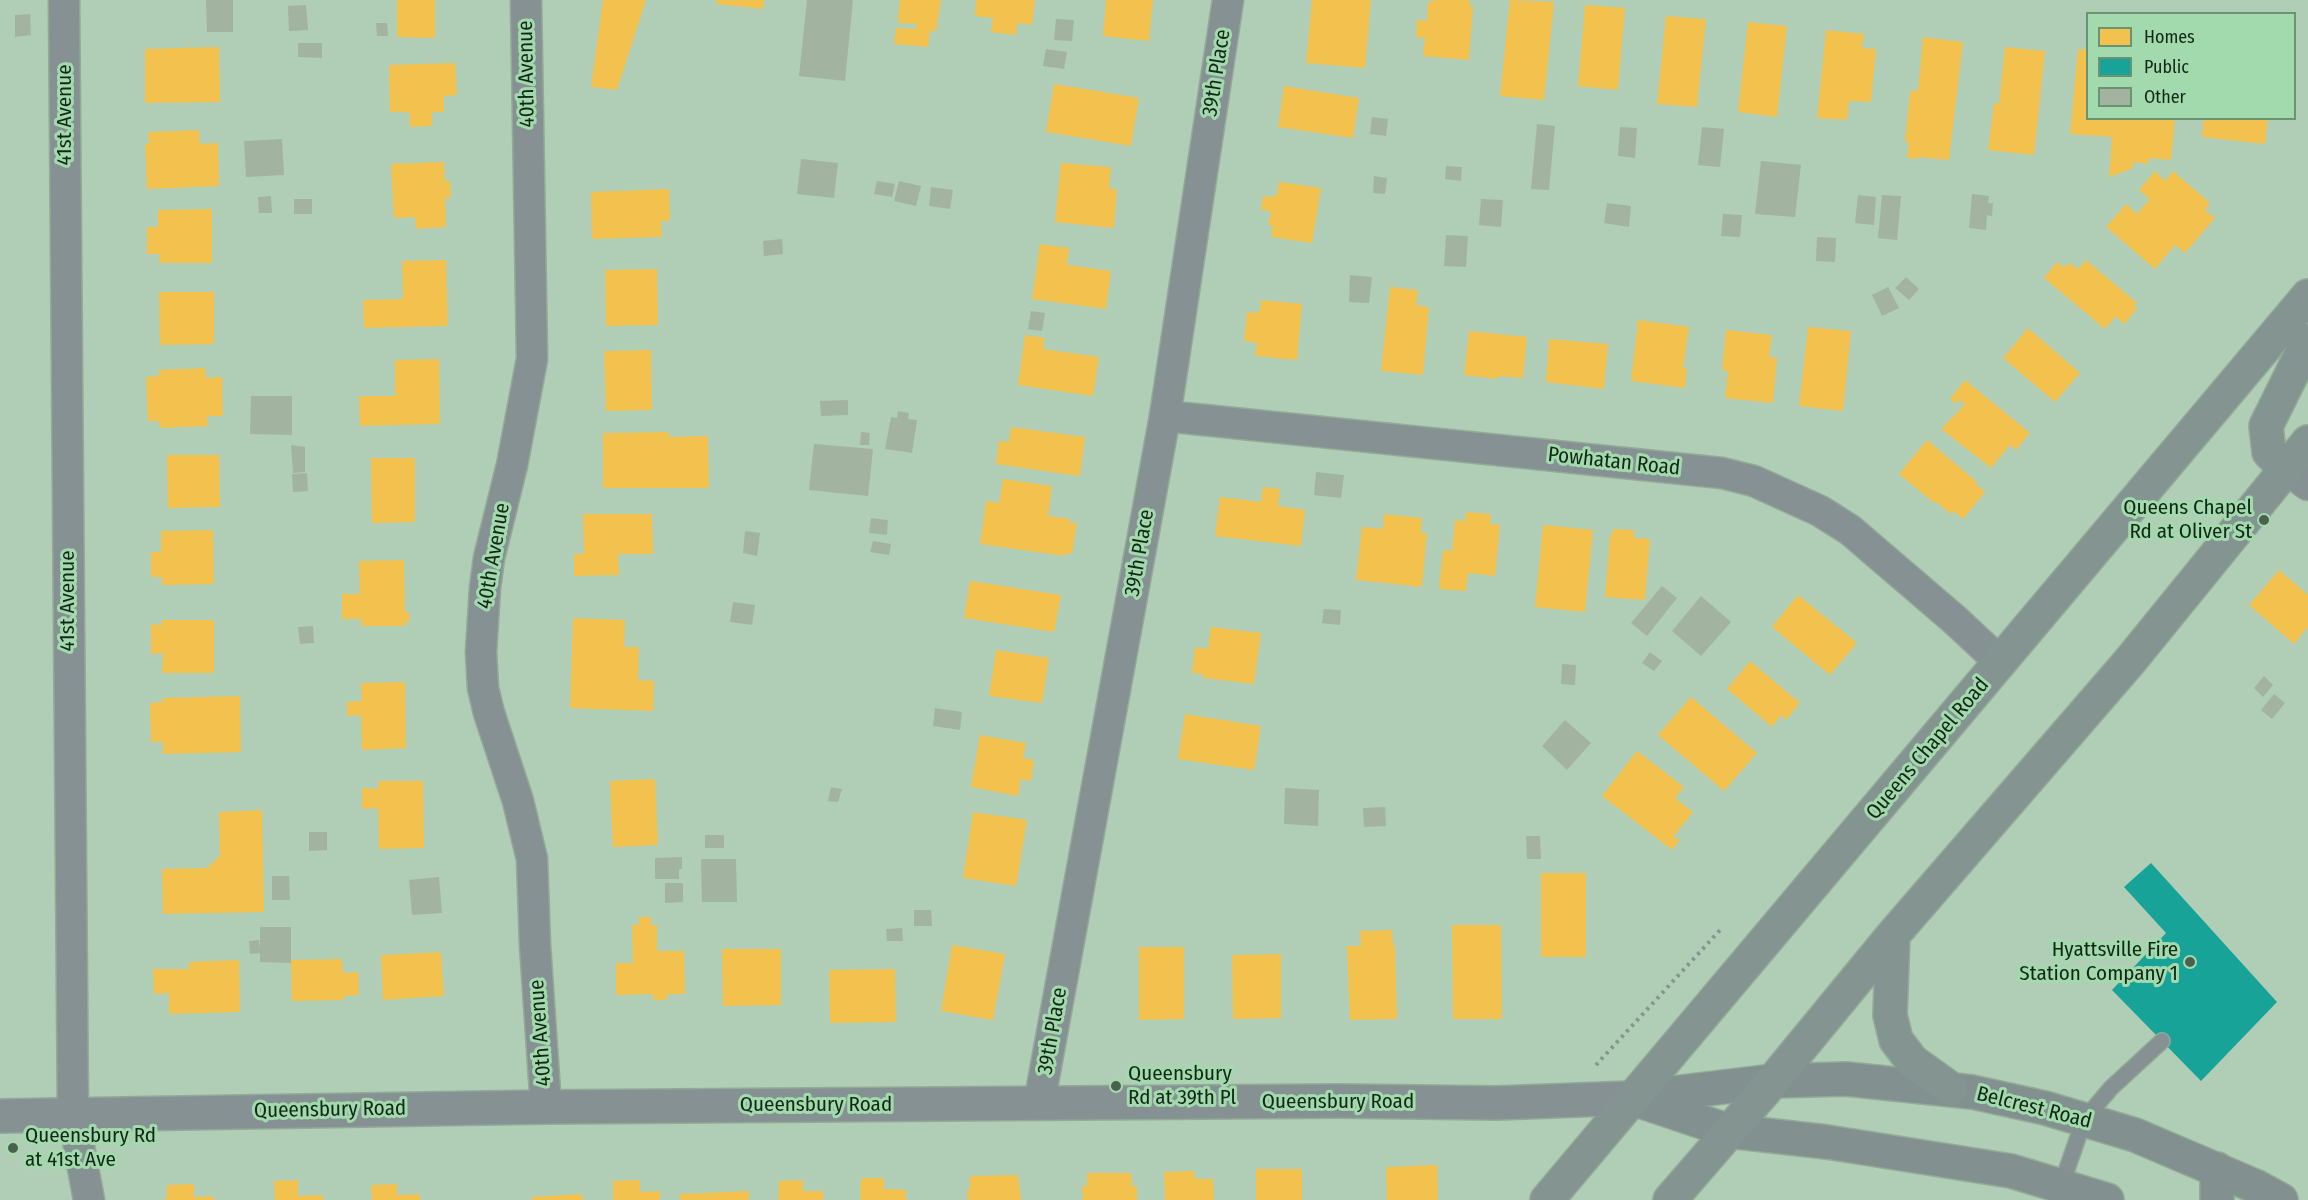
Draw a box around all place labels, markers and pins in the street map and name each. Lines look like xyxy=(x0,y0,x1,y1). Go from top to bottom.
place label: Queens Chapel Rd at Oliver St xyxy=(2123,495,2252,545)
marker: Queens Chapel Rd at Oliver St xyxy=(2257,513,2271,527)
place label: Hyattsville Fire Station Company 1 xyxy=(2019,937,2178,987)
marker: Hyattsville Fire Station Company 1 xyxy=(2183,955,2197,969)
place label: Queensbury Rd at 39th Pl xyxy=(1128,1061,1236,1111)
marker: Queensbury Rd at 39th Pl xyxy=(1109,1079,1123,1093)
place label: Queensbury Rd at 41st Ave xyxy=(25,1123,156,1173)
marker: Queensbury Rd at 41st Ave xyxy=(6,1141,20,1155)

